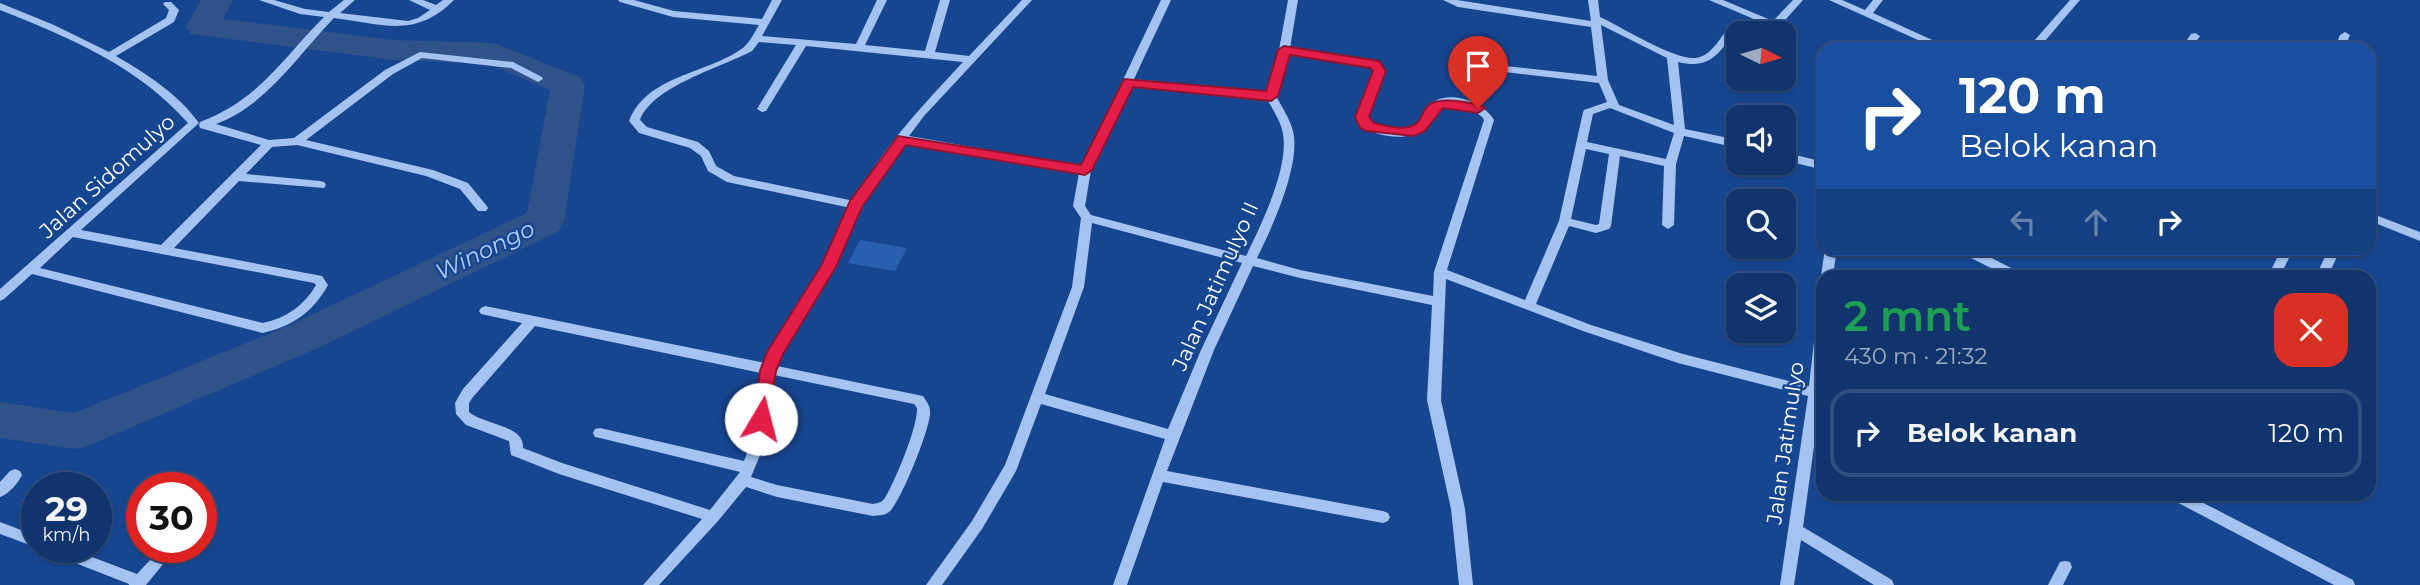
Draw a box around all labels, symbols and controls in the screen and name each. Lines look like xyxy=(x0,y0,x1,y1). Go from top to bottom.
north arrow xyxy=(1726,21,1796,91)
map controls xyxy=(1726,21,1796,343)
pin xyxy=(1448,36,1508,108)
icon: arrive xyxy=(1459,47,1497,85)
text: 120 m xyxy=(1959,66,2106,125)
icon: right xyxy=(1844,70,1935,161)
button: sound xyxy=(1726,105,1796,175)
street label: Jalan Sidomulyo xyxy=(34,109,180,244)
text: Belok kanan xyxy=(1959,126,2159,165)
button: search xyxy=(1726,189,1796,259)
street label: Jalan Jatimulyo II xyxy=(1166,198,1263,375)
icon: left xyxy=(2004,203,2042,241)
icon: ahead xyxy=(2077,203,2115,241)
icon: right xyxy=(2150,203,2188,241)
water label: Winongo xyxy=(431,214,539,286)
button: layers xyxy=(1726,273,1796,343)
text: 2 mnt xyxy=(1844,290,1971,342)
button: close xyxy=(2274,293,2348,367)
text: 430 m · 21:32 xyxy=(1844,342,1988,370)
street label: Jalan Jatimulyo xyxy=(1761,360,1809,527)
position arrow xyxy=(724,382,798,456)
icon: right xyxy=(1848,414,1886,452)
text: Belok kanan xyxy=(1907,417,2077,449)
text: 120 m xyxy=(2268,417,2344,449)
speed limit sign: 30 xyxy=(126,472,217,563)
text: 29 xyxy=(45,487,88,530)
text: km/h xyxy=(42,524,91,546)

